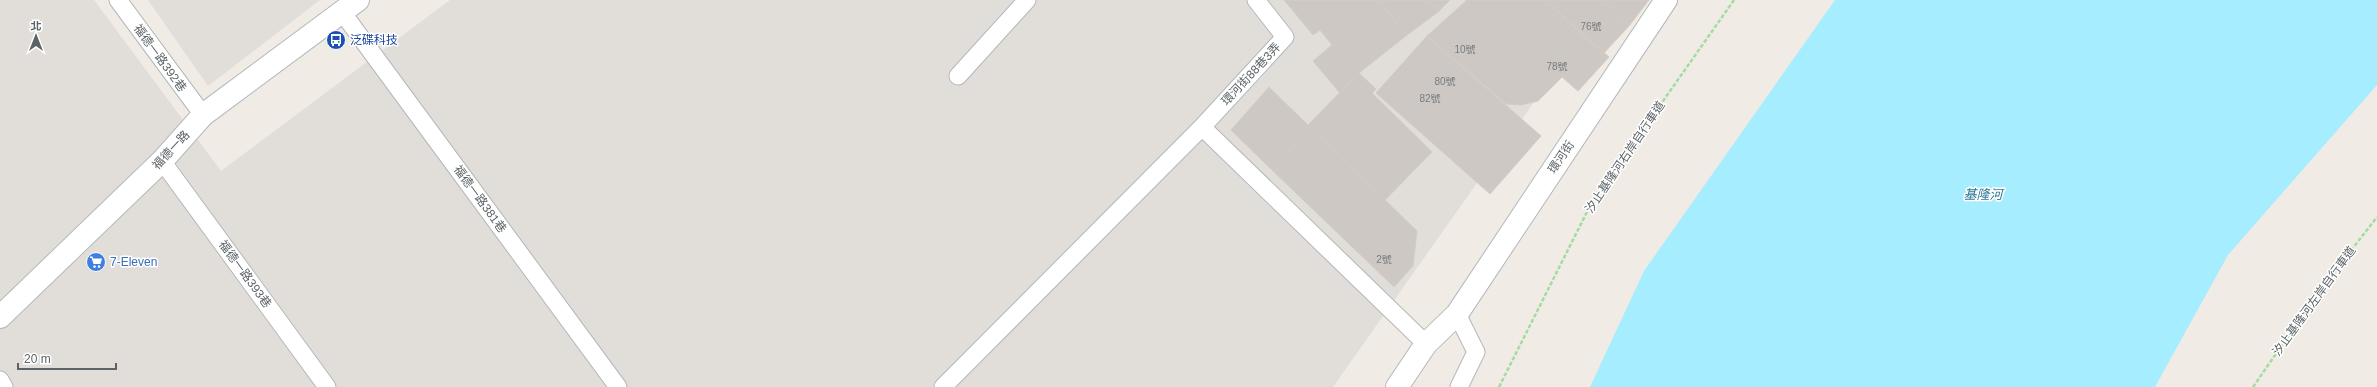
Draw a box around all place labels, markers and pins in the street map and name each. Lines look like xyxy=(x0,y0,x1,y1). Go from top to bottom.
bus stop icon: 泛碟科技 xyxy=(325,29,347,51)
place label: 泛碟科技 xyxy=(350,33,398,47)
supermarket icon: 7-Eleven xyxy=(85,251,107,273)
place label: 7-Eleven xyxy=(110,255,157,269)

